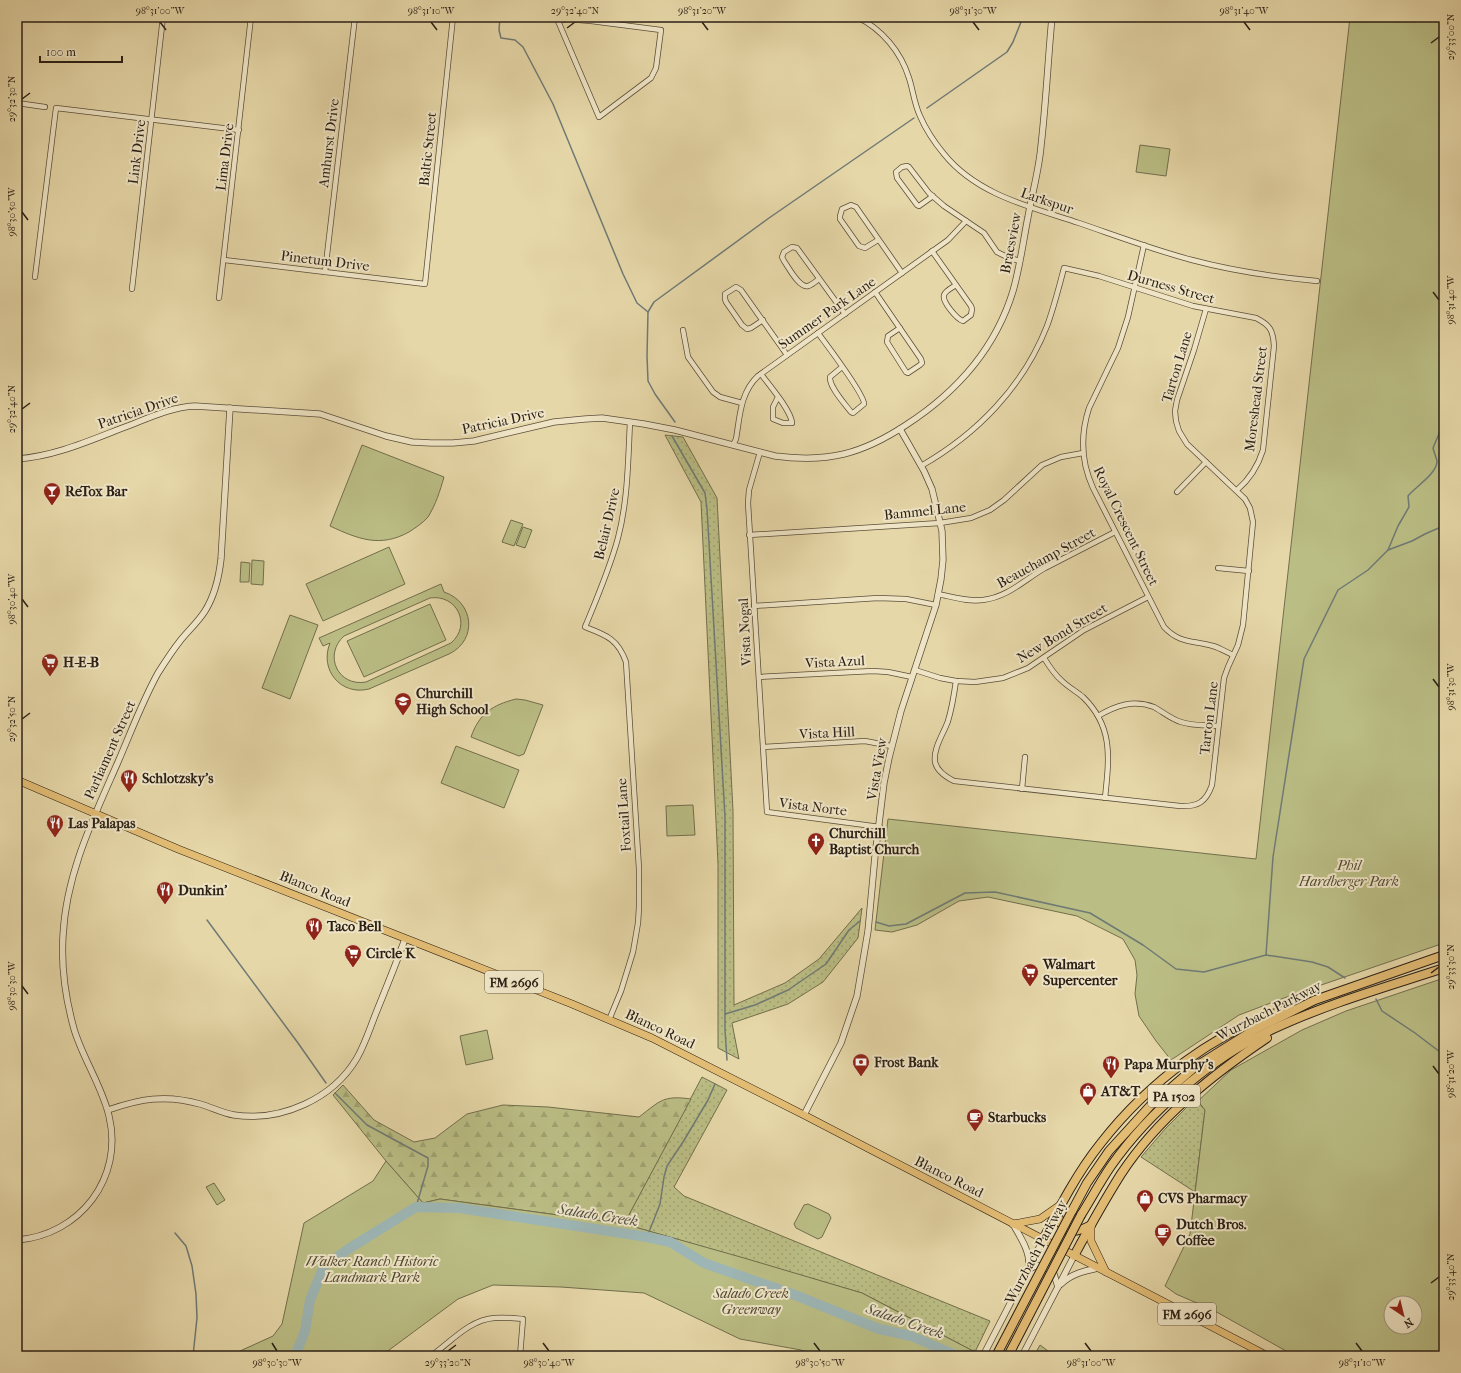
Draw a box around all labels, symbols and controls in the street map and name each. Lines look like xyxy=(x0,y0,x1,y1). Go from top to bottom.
text: 98°31'00"W xyxy=(136,5,185,17)
text: 98°31'10"W xyxy=(408,5,455,17)
text: 29°32'40"N xyxy=(551,5,600,17)
text: 98°31'20"W xyxy=(678,5,727,17)
text: 98°31'30"W xyxy=(949,5,998,17)
text: 98°31'40"W xyxy=(1220,5,1270,17)
text: 29°33'00"N xyxy=(1445,13,1457,60)
scale bar xyxy=(40,38,122,64)
text: 100 m xyxy=(46,45,76,59)
text: 29°32'30"N xyxy=(6,75,18,122)
street label: Amhurst Drive xyxy=(315,97,343,190)
street label: Baltic Street xyxy=(416,111,440,187)
street label: Link Drive xyxy=(125,119,149,185)
street label: Lima Drive xyxy=(212,122,238,192)
street label: Larkspur xyxy=(1018,184,1076,218)
text: 98°30'50"W xyxy=(6,186,18,237)
street label: Braesview xyxy=(997,210,1025,275)
street label: Pinetum Drive xyxy=(280,247,370,275)
street label: Durness Street xyxy=(1125,266,1217,308)
street label: Summer Park Lane xyxy=(775,273,879,353)
text: 98°31'40"W xyxy=(1445,274,1457,324)
street label: Tarton Lane xyxy=(1158,329,1196,405)
street label: Moreshead Street xyxy=(1241,345,1271,453)
text: 29°32'40"N xyxy=(6,384,18,433)
street label: Patricia Drive xyxy=(96,389,180,433)
street label: Patricia Drive xyxy=(460,404,546,438)
street label: Royal Crescent Street xyxy=(1090,464,1162,588)
bar icon: ReTox Bar xyxy=(42,481,62,506)
place label: ReTox Bar xyxy=(65,483,128,500)
street label: Belair Drive xyxy=(590,486,624,562)
street label: Bammel Lane xyxy=(883,498,967,524)
street label: Beauchamp Street xyxy=(994,524,1098,592)
text: 98°30'40"W xyxy=(6,572,18,624)
street label: Vista Nogal xyxy=(735,597,755,667)
street label: New Bond Street xyxy=(1014,599,1110,667)
supermarket icon: H-E-B xyxy=(40,652,60,677)
street label: Vista Azul xyxy=(804,652,865,672)
place label: H-E-B xyxy=(63,654,99,671)
text: 98°31'30"W xyxy=(1445,662,1457,711)
street label: Tarton Lane xyxy=(1196,680,1222,756)
place label: Churchill High School xyxy=(416,685,489,718)
school or university icon: Churchill High School xyxy=(393,691,413,716)
text: 29°32'50"N xyxy=(6,695,18,742)
street label: Parliament Street xyxy=(81,698,139,802)
street label: Vista Hill xyxy=(798,723,855,743)
street label: Vista View xyxy=(863,736,891,803)
restaurant icon: Schlotzsky's xyxy=(119,768,139,793)
place label: Schlotzsky's xyxy=(142,770,214,787)
street label: Foxtail Lane xyxy=(613,777,635,853)
street label: Vista Norte xyxy=(777,794,848,820)
restaurant icon: Las Palapas xyxy=(45,813,65,838)
place label: Las Palapas xyxy=(68,815,136,832)
place label: Churchill Baptist Church xyxy=(829,825,921,858)
church icon: Churchill Baptist Church xyxy=(806,831,826,856)
park label: Phil Hardberger Park xyxy=(1298,857,1399,890)
street label: Blanco Road xyxy=(277,867,353,911)
restaurant icon: Dunkin' xyxy=(155,880,175,905)
place label: Dunkin' xyxy=(178,882,227,899)
restaurant icon: Taco Bell xyxy=(304,916,324,941)
place label: Taco Bell xyxy=(326,918,382,935)
supermarket icon: Circle K xyxy=(343,943,363,968)
text: 29°33'30"N xyxy=(1445,944,1457,990)
place label: Circle K xyxy=(366,945,416,962)
place label: Walmart Supercenter xyxy=(1042,956,1119,989)
text: 98°30'30"W xyxy=(6,960,18,1011)
supermarket icon: Walmart Supercenter xyxy=(1020,962,1040,987)
road number: FM 2696 xyxy=(485,971,543,993)
street label: Wurzbach Parkway xyxy=(1213,977,1325,1045)
street label: Blanco Road xyxy=(622,1005,698,1053)
text: 98°31'20"W xyxy=(1445,1049,1457,1098)
bank icon: Frost Bank xyxy=(851,1052,871,1077)
place label: Frost Bank xyxy=(873,1054,939,1071)
restaurant icon: Papa Murphy's xyxy=(1101,1054,1121,1079)
place label: Papa Murphy's xyxy=(1124,1056,1214,1073)
shop icon: AT&T xyxy=(1078,1081,1098,1106)
place label: AT&T xyxy=(1100,1083,1141,1100)
road number: PA 1502 xyxy=(1148,1085,1200,1107)
cafe icon: Starbucks xyxy=(965,1107,985,1132)
place label: Starbucks xyxy=(988,1109,1047,1126)
street label: Blanco Road xyxy=(912,1152,987,1202)
shop icon: CVS Pharmacy xyxy=(1135,1188,1155,1213)
place label: CVS Pharmacy xyxy=(1158,1190,1249,1207)
street label: Wurzbach Parkway xyxy=(1001,1196,1071,1308)
water label: Salado Creek xyxy=(556,1200,640,1230)
place label: Dutch Bros. Coffee xyxy=(1176,1216,1247,1249)
cafe icon: Dutch Bros. Coffee xyxy=(1153,1222,1173,1247)
park label: Walker Ranch Historic Landmark Park xyxy=(306,1253,439,1286)
text: 29°33'40"N xyxy=(1445,1253,1457,1301)
park label: Salado Creek Greenway xyxy=(712,1285,789,1318)
north arrow xyxy=(1383,1295,1423,1335)
water label: Salado Creek xyxy=(863,1299,946,1343)
road number: FM 2696 xyxy=(1158,1303,1216,1325)
text: N xyxy=(1401,1315,1416,1331)
text: 98°30'30"W xyxy=(253,1357,303,1369)
text: 29°33'20"N xyxy=(425,1357,472,1369)
text: 98°30'40"W xyxy=(524,1357,576,1369)
text: 98°30'50"W xyxy=(795,1357,846,1369)
text: 98°31'00"W xyxy=(1067,1357,1116,1369)
text: 98°31'10"W xyxy=(1339,1357,1386,1369)

